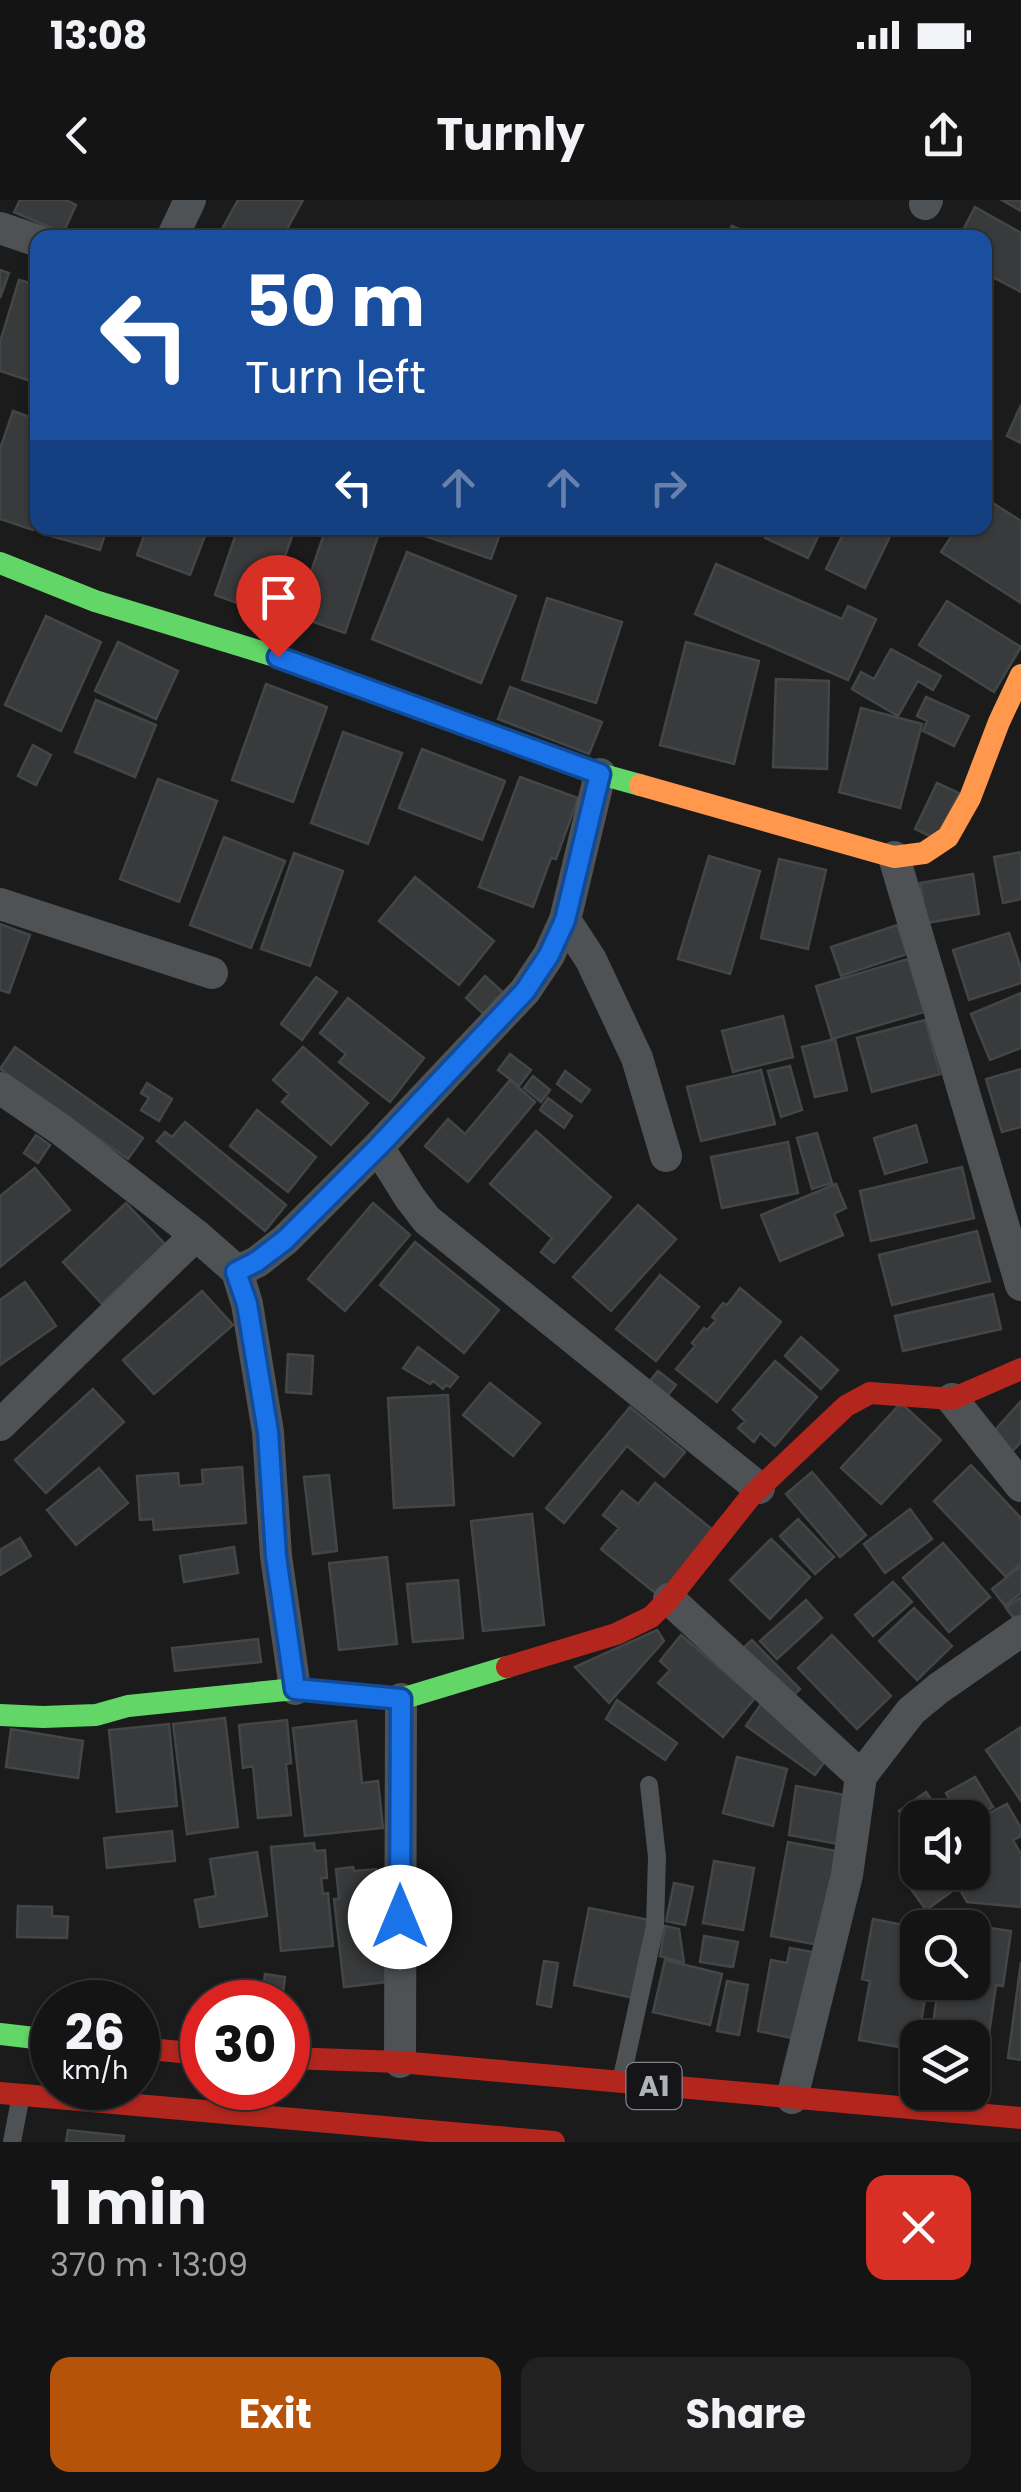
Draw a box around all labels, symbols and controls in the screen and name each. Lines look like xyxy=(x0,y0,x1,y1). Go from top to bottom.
text: 13:08 xyxy=(50,9,147,62)
text: Turnly xyxy=(436,103,585,166)
icon: back xyxy=(50,108,105,163)
icon: share xyxy=(916,108,971,163)
text: 50 m xyxy=(245,252,425,351)
icon: left xyxy=(80,270,210,400)
text: Turn left xyxy=(245,346,426,409)
icon: left xyxy=(326,460,381,515)
icon: ahead xyxy=(431,460,486,515)
icon: ahead xyxy=(536,460,591,515)
icon: right xyxy=(641,460,696,515)
pin xyxy=(236,555,321,658)
icon: arrive xyxy=(251,570,306,625)
map controls xyxy=(900,1800,990,2110)
button: sound xyxy=(900,1800,990,1890)
position arrow xyxy=(348,1865,452,1969)
button: search xyxy=(900,1910,990,2000)
speed limit sign: 30 xyxy=(180,1980,310,2110)
text: 26 xyxy=(65,1997,125,2068)
button: layers xyxy=(900,2020,990,2110)
text: km/h xyxy=(62,2053,128,2088)
road number: A1 xyxy=(626,2063,682,2109)
text: 1 min xyxy=(50,2161,207,2245)
button: close xyxy=(866,2175,971,2280)
text: 370 m · 13:09 xyxy=(50,2242,248,2287)
button: Exit xyxy=(50,2357,501,2472)
button: Share xyxy=(521,2357,971,2472)

